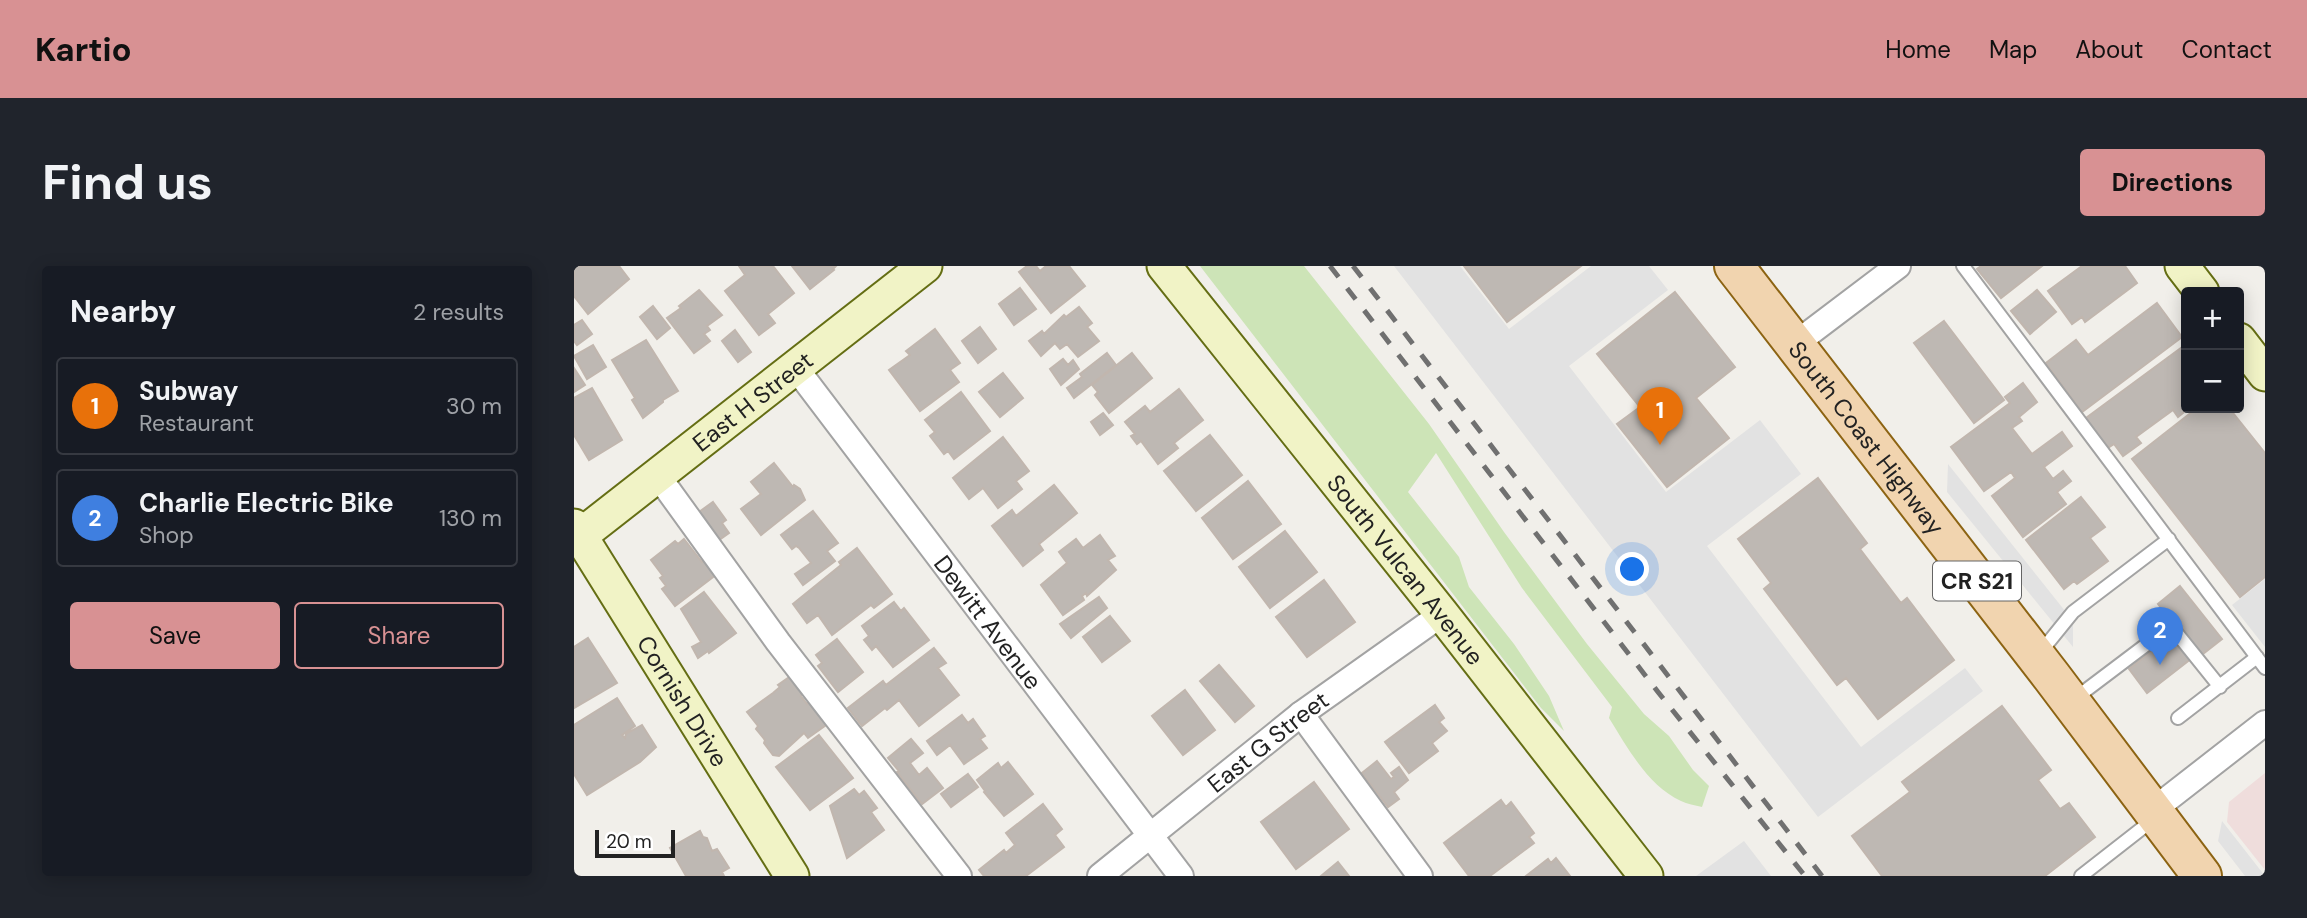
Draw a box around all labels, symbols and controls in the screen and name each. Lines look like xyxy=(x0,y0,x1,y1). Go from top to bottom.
text: Kartio xyxy=(35,28,132,71)
text: Home xyxy=(1885,34,1951,65)
text: Map xyxy=(1989,34,2037,65)
text: About xyxy=(2075,34,2144,65)
text: Contact xyxy=(2182,34,2272,65)
button: Directions xyxy=(2080,149,2265,216)
text: Find us xyxy=(42,150,213,214)
map controls xyxy=(2181,287,2244,413)
button: + xyxy=(2181,287,2244,350)
text: Nearby xyxy=(70,292,176,331)
text: 2 results xyxy=(413,297,504,327)
street label: South Coast Highway xyxy=(1782,335,1951,541)
street label: East H Street xyxy=(686,344,819,458)
button: − xyxy=(2181,350,2244,413)
text: Subway xyxy=(139,374,238,408)
pin: 1 xyxy=(1637,387,1683,445)
text: 1 xyxy=(91,391,99,421)
text: 30 m xyxy=(446,391,502,421)
text: Restaurant xyxy=(139,408,254,438)
street label: South Vulcan Avenue xyxy=(1321,468,1491,671)
text: Charlie Electric Bike xyxy=(139,486,394,520)
text: 2 xyxy=(88,503,102,533)
text: 130 m xyxy=(439,503,502,533)
text: Shop xyxy=(139,520,194,550)
street label: Dewitt Avenue xyxy=(927,549,1049,695)
your location xyxy=(1615,552,1649,586)
road number: CR S21 xyxy=(1933,562,2021,600)
button: Save xyxy=(70,602,280,669)
button: Share xyxy=(294,602,504,669)
pin: 2 xyxy=(2137,607,2183,665)
street label: Cornish Drive xyxy=(630,629,735,772)
street label: East G Street xyxy=(1201,684,1335,799)
scale bar xyxy=(595,827,676,859)
text: 20 m xyxy=(606,829,652,854)

